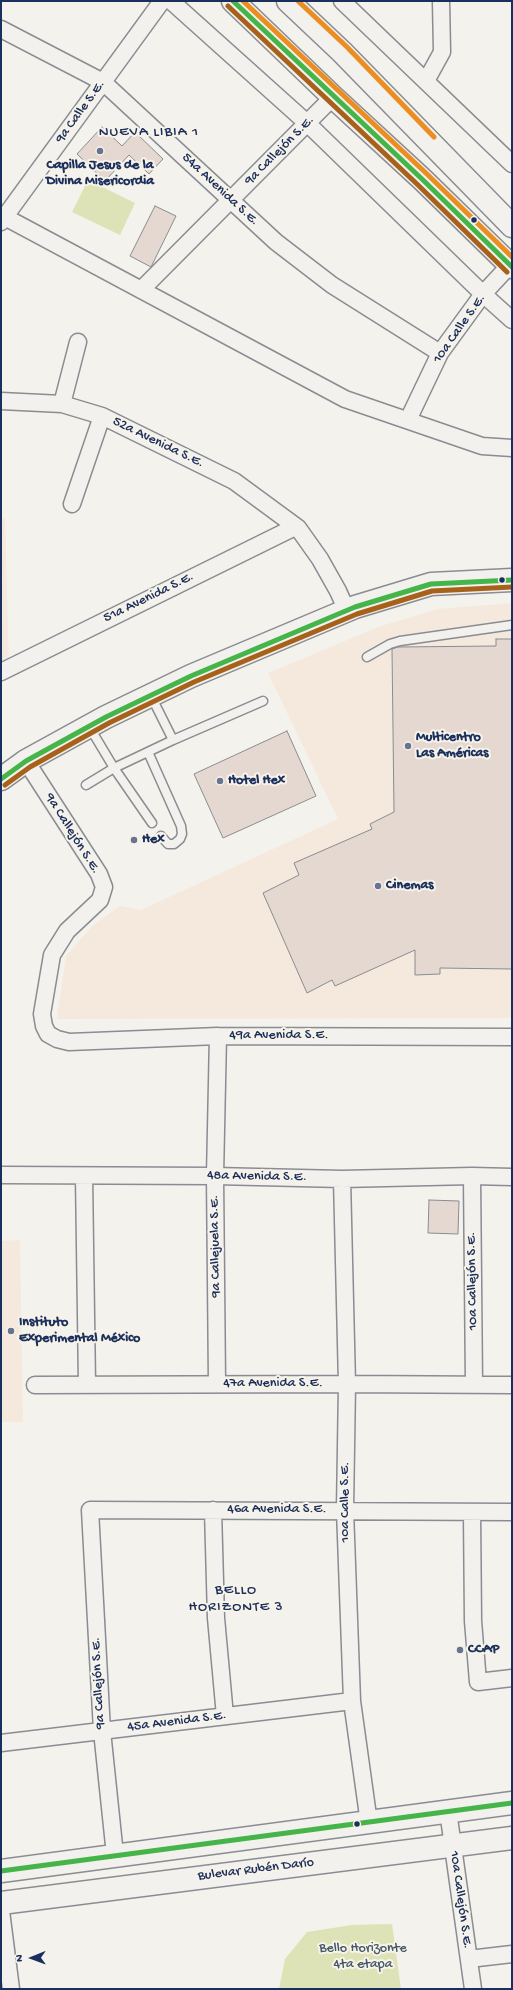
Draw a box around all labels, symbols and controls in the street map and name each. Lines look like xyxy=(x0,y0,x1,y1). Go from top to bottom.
street label: 9a Calle S.E. xyxy=(52,77,110,147)
street label: 9a Callejón S.E. xyxy=(241,112,319,190)
district label: NUEVA LIBIA 1 xyxy=(99,124,199,142)
marker: Capilla Jesus de la Divina Misericordia xyxy=(95,146,105,156)
street label: 54a Avenida S.E. xyxy=(178,150,262,230)
place label: Capilla Jesus de la Divina Misericordia xyxy=(46,158,154,190)
unlabelled marker xyxy=(469,215,479,225)
street label: 10a Calle S.E. xyxy=(430,291,490,367)
street label: 52a Avenida S.E. xyxy=(109,414,207,472)
street label: 51a Avenida S.E. xyxy=(101,569,197,627)
unlabelled marker xyxy=(497,575,507,585)
place label: Multicentro Las Américas xyxy=(416,730,488,762)
marker: Multicentro Las Américas xyxy=(403,741,413,751)
place label: Hotel Hex xyxy=(228,773,285,789)
marker: Hotel Hex xyxy=(215,776,225,786)
street label: 9a Callejón S.E. xyxy=(40,790,104,878)
place label: Hex xyxy=(142,832,165,848)
marker: Hex xyxy=(129,835,139,845)
place label: Cinemas xyxy=(386,878,433,894)
marker: Cinemas xyxy=(373,881,383,891)
street label: 49a Avenida S.E. xyxy=(229,1028,329,1044)
street label: 48a Avenida S.E. xyxy=(207,1168,307,1186)
street label: 9a Callejuela S.E. xyxy=(207,1194,225,1298)
street label: 10a Callejón S.E. xyxy=(464,1231,482,1331)
place label: Instituto Experimental México xyxy=(19,1315,140,1348)
marker: Instituto Experimental México xyxy=(6,1326,16,1336)
street label: 47a Avenida S.E. xyxy=(223,1376,323,1392)
street label: 10a Calle S.E. xyxy=(338,1462,354,1542)
street label: 46a Avenida S.E. xyxy=(227,1502,327,1518)
district label: BELLO HORIZONTE 3 xyxy=(188,1582,284,1617)
street label: 9a Callejón S.E. xyxy=(88,1637,110,1729)
place label: CCAP xyxy=(468,1642,499,1658)
marker: CCAP xyxy=(455,1645,465,1655)
street label: 45a Avenida S.E. xyxy=(126,1708,228,1736)
unlabelled marker xyxy=(352,1819,362,1829)
street label: 10a Callejón S.E. xyxy=(445,1850,475,1950)
street label: Bulevar Rubén Darío xyxy=(197,1855,315,1885)
north arrow xyxy=(12,1938,52,1978)
park label: Bello Horizonte 4ta etapa xyxy=(319,1941,407,1974)
text: N xyxy=(14,1955,26,1962)

